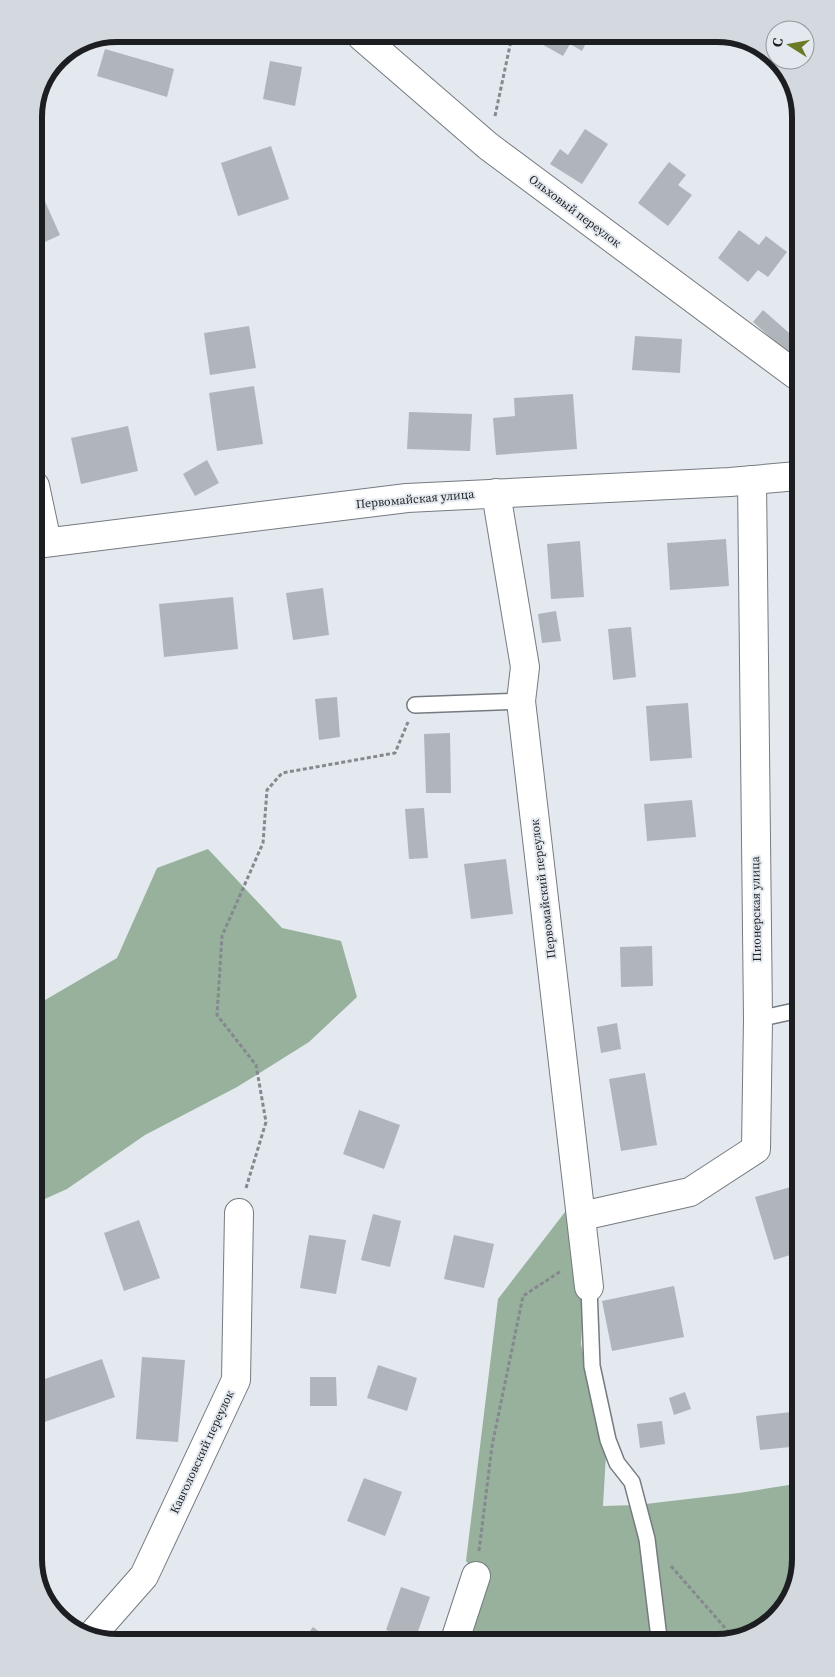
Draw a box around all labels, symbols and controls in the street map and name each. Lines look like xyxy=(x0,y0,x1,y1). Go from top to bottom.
north arrow xyxy=(765,20,815,70)
text: С xyxy=(767,36,788,49)
street label: Ольховый переулок xyxy=(526,171,625,251)
street label: Первомайская улица xyxy=(355,486,476,512)
street label: Первомайский переулок xyxy=(526,818,559,960)
street label: Пионерская улица xyxy=(747,855,765,962)
street label: Кавголовский переулок xyxy=(166,1388,238,1516)

